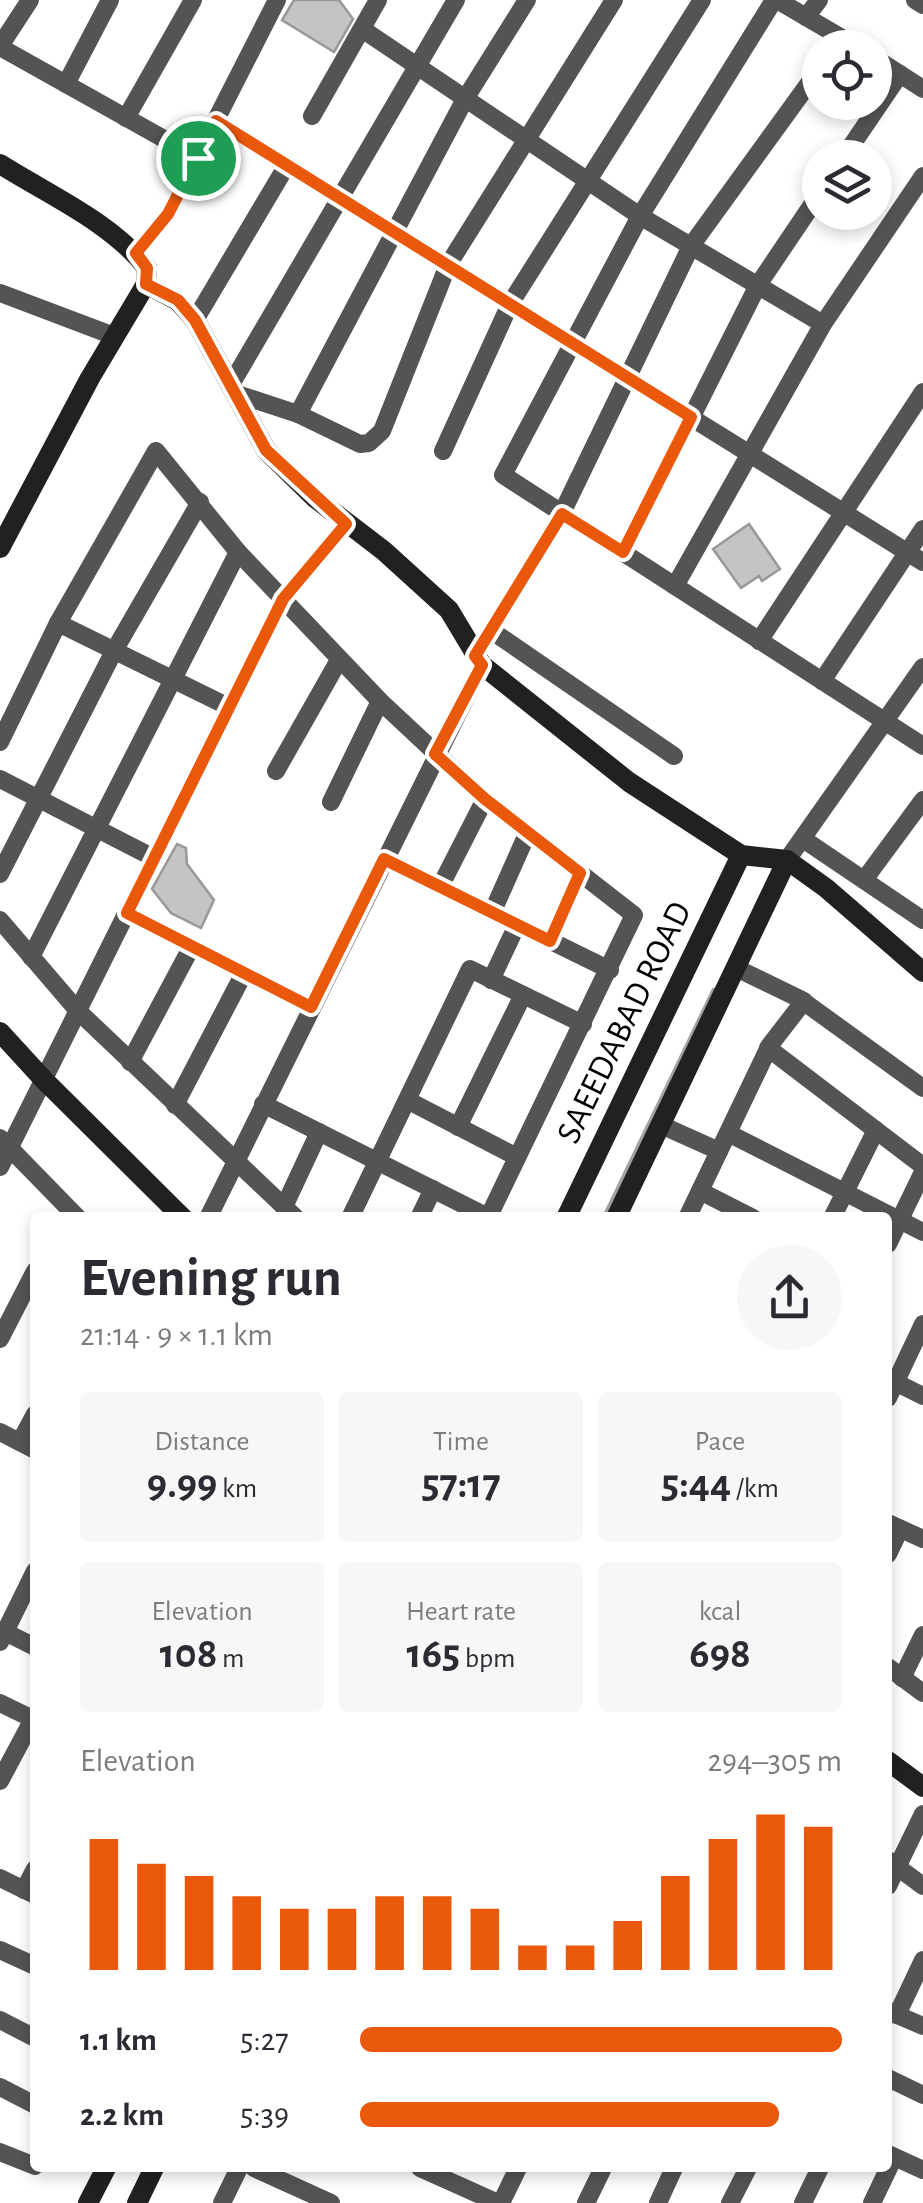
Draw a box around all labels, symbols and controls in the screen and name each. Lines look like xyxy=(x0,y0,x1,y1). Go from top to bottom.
map controls xyxy=(802,30,892,230)
button: locate xyxy=(802,30,892,120)
pin xyxy=(156,116,241,201)
icon: arrive xyxy=(171,131,226,186)
button: layers xyxy=(802,140,892,230)
street label: SAEEDABAD ROAD xyxy=(551,896,698,1149)
button: share xyxy=(737,1245,842,1350)
text: Evening run xyxy=(80,1251,342,1306)
text: 21:14 · 9 × 1.1 km xyxy=(80,1319,273,1351)
text: Distance xyxy=(155,1428,249,1456)
text: Time xyxy=(433,1428,489,1456)
text: Pace xyxy=(695,1428,745,1456)
text: 9.99 xyxy=(147,1463,217,1505)
text: 57:17 xyxy=(421,1463,501,1505)
text: 5:44 xyxy=(661,1463,731,1505)
text: km xyxy=(217,1475,257,1503)
text: /km xyxy=(731,1475,779,1503)
text: Elevation xyxy=(151,1598,253,1626)
text: Heart rate xyxy=(406,1598,516,1626)
text: kcal xyxy=(699,1598,741,1626)
text: 108 xyxy=(160,1633,217,1675)
text: 165 xyxy=(407,1633,460,1675)
text: 698 xyxy=(689,1633,751,1675)
text: m xyxy=(217,1645,244,1673)
text: bpm xyxy=(460,1645,515,1673)
text: Elevation xyxy=(80,1745,196,1777)
text: 294–305 m xyxy=(707,1745,842,1777)
text: 1.1 km xyxy=(80,2024,157,2056)
text: 5:27 xyxy=(240,2024,289,2056)
text: 2.2 km xyxy=(80,2099,164,2131)
text: 5:39 xyxy=(240,2099,289,2131)

